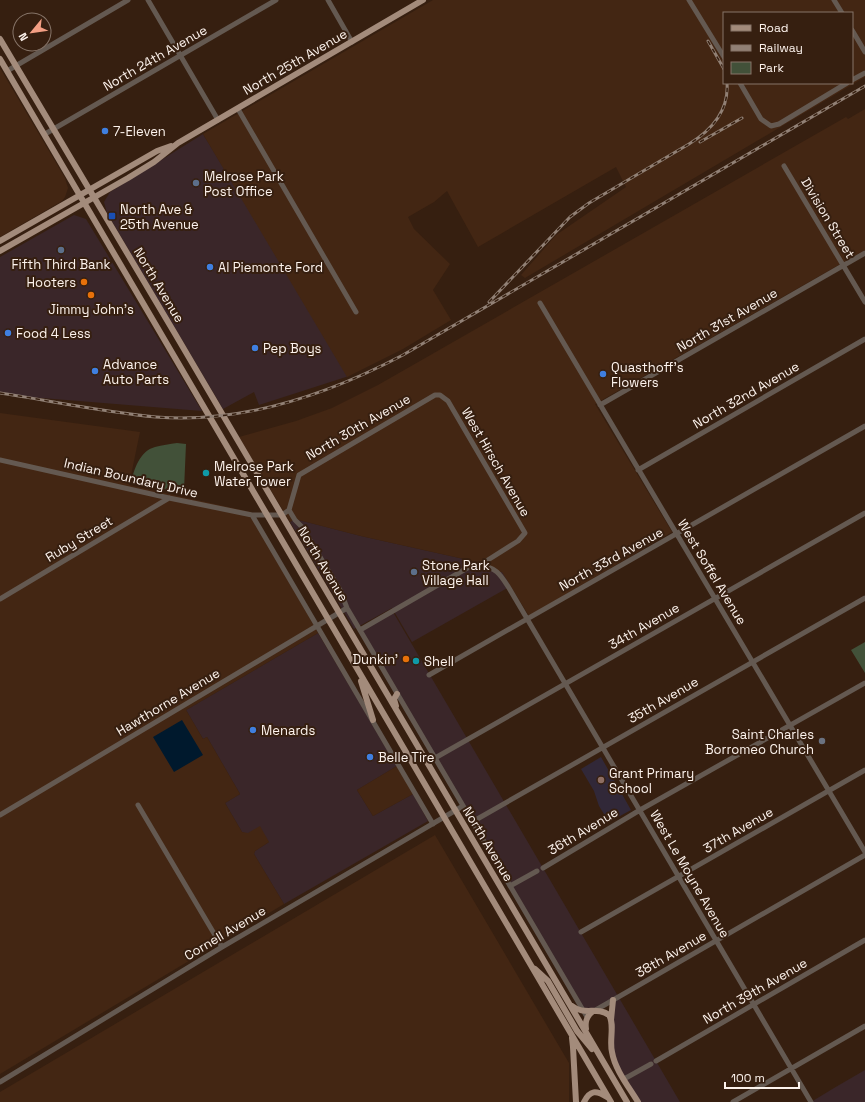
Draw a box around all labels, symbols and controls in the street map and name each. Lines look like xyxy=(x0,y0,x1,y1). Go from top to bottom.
north arrow xyxy=(12,12,52,52)
legend xyxy=(723,12,853,84)
text: Road xyxy=(759,20,788,36)
street label: North 24th Avenue xyxy=(100,21,210,95)
street label: North 25th Avenue xyxy=(240,25,350,99)
text: N xyxy=(15,30,31,43)
text: Railway xyxy=(759,40,803,56)
text: Park xyxy=(759,60,784,76)
place label: 7-Eleven xyxy=(113,123,166,140)
marker: 7-Eleven xyxy=(100,126,110,136)
place label: Melrose Park Post Office xyxy=(204,168,284,200)
street label: Division Street xyxy=(797,175,859,261)
marker: Melrose Park Post Office xyxy=(191,178,201,188)
place label: North Ave & 25th Avenue xyxy=(120,201,199,233)
marker: North Ave & 25th Avenue xyxy=(107,211,117,221)
street label: North Avenue xyxy=(130,244,188,326)
marker: Fifth Third Bank xyxy=(56,245,66,255)
place label: Fifth Third Bank xyxy=(12,256,110,273)
place label: Al Piemonte Ford xyxy=(218,259,323,276)
marker: Al Piemonte Ford xyxy=(205,262,215,272)
place label: Hooters xyxy=(27,274,76,291)
marker: Hooters xyxy=(79,277,89,287)
street label: North 31st Avenue xyxy=(674,284,780,356)
marker: Jimmy John's xyxy=(86,290,96,300)
place label: Jimmy John's xyxy=(48,301,134,318)
place label: Food 4 Less xyxy=(16,325,91,342)
marker: Food 4 Less xyxy=(3,328,13,338)
place label: Pep Boys xyxy=(263,340,322,357)
marker: Pep Boys xyxy=(250,343,260,353)
place label: Advance Auto Parts xyxy=(103,356,169,388)
street label: North 32nd Avenue xyxy=(690,358,802,432)
place label: Quasthoff's Flowers xyxy=(611,359,684,391)
marker: Advance Auto Parts xyxy=(90,366,100,376)
marker: Quasthoff's Flowers xyxy=(598,369,608,379)
street label: North 30th Avenue xyxy=(303,390,413,464)
street label: West Hirsch Avenue xyxy=(458,404,534,520)
street label: Indian Boundary Drive xyxy=(62,454,200,502)
place label: Melrose Park Water Tower xyxy=(214,458,294,490)
marker: Melrose Park Water Tower xyxy=(201,468,211,478)
street label: Ruby Street xyxy=(42,512,116,566)
street label: West Soffel Avenue xyxy=(674,516,750,628)
street label: North Avenue xyxy=(294,523,352,605)
street label: North 33rd Avenue xyxy=(556,523,666,595)
place label: Stone Park Village Hall xyxy=(422,557,490,589)
marker: Stone Park Village Hall xyxy=(409,567,419,577)
street label: 34th Avenue xyxy=(606,599,682,653)
place label: Dunkin' xyxy=(352,651,398,668)
place label: Shell xyxy=(424,653,454,670)
marker: Dunkin' xyxy=(401,654,411,664)
marker: Shell xyxy=(411,656,421,666)
street label: Hawthorne Avenue xyxy=(113,664,223,740)
street label: 35th Avenue xyxy=(625,673,701,727)
place label: Menards xyxy=(261,722,315,739)
marker: Menards xyxy=(248,725,258,735)
place label: Saint Charles Borromeo Church xyxy=(705,726,814,758)
marker: Saint Charles Borromeo Church xyxy=(817,736,827,746)
place label: Belle Tire xyxy=(378,749,434,766)
marker: Belle Tire xyxy=(365,752,375,762)
place label: Grant Primary School xyxy=(609,765,694,797)
marker: Grant Primary School xyxy=(596,775,606,785)
street label: North Avenue xyxy=(459,803,517,885)
street label: 36th Avenue xyxy=(545,803,621,859)
street label: 37th Avenue xyxy=(700,803,776,857)
street label: West Le Moyne Avenue xyxy=(646,807,734,941)
street label: Cornell Avenue xyxy=(181,902,269,964)
street label: 38th Avenue xyxy=(633,927,709,981)
street label: North 39th Avenue xyxy=(700,954,810,1028)
scale bar xyxy=(725,1064,799,1090)
text: 100 m xyxy=(731,1070,765,1086)

